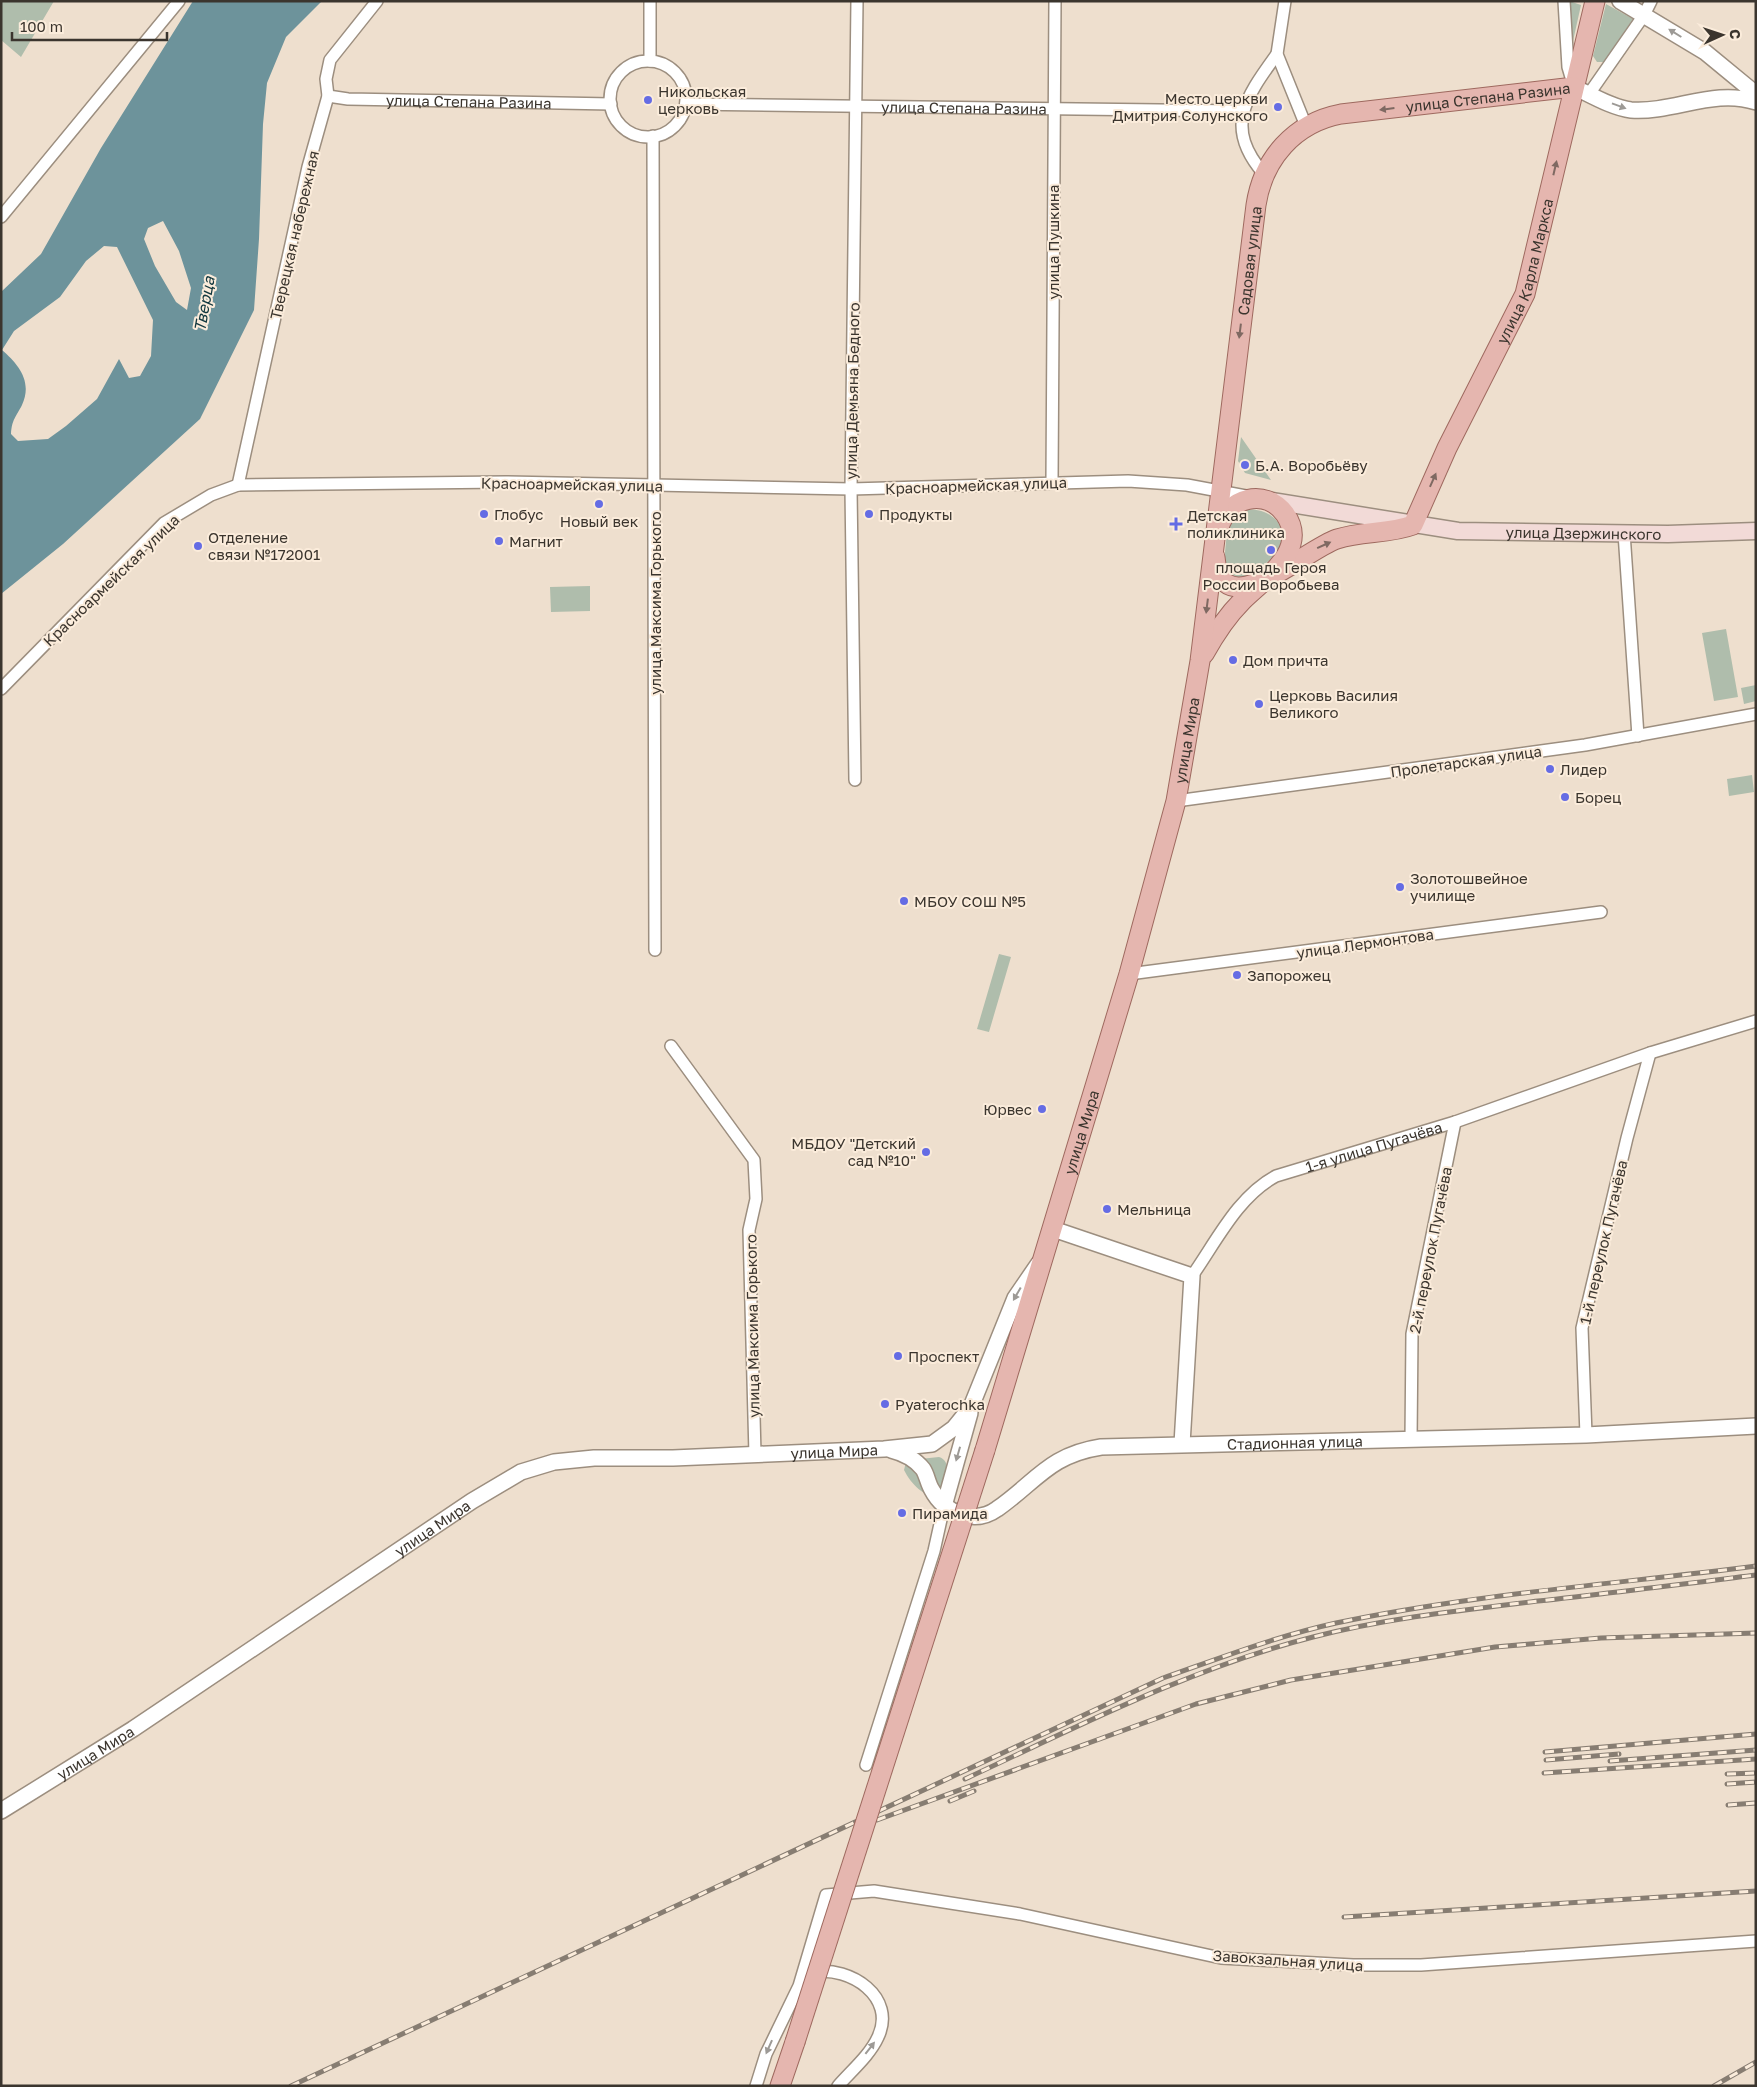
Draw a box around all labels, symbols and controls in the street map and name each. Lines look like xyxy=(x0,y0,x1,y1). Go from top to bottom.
scale bar xyxy=(12,10,168,42)
north arrow xyxy=(1697,10,1747,60)
text: 100 m xyxy=(20,17,63,35)
one-way arrow xyxy=(1668,29,1682,38)
text: С xyxy=(1727,29,1744,40)
street label: улица Степана Разина xyxy=(1405,78,1571,115)
place label: Никольская церковь xyxy=(658,82,746,117)
place label: Место церкви Дмитрия Солунского xyxy=(1112,89,1268,124)
street label: улица Степана Разина xyxy=(386,91,552,112)
marker: Никольская церковь xyxy=(642,94,654,106)
street label: улица Степана Разина xyxy=(881,97,1047,118)
marker: Место церкви Дмитрия Солунского xyxy=(1272,101,1284,113)
one-way arrow xyxy=(1612,102,1627,110)
one-way arrow xyxy=(1379,105,1395,113)
street label: Тверецкая набережная xyxy=(266,149,322,321)
one-way arrow xyxy=(1552,159,1560,175)
street label: улица Пушкина xyxy=(1044,185,1062,299)
street label: улица Карла Маркса xyxy=(1492,197,1557,347)
street label: Садовая улица xyxy=(1234,205,1265,316)
water label: Тверца xyxy=(189,274,219,333)
street label: улица Демьяна Бедного xyxy=(841,302,863,480)
one-way arrow xyxy=(1236,323,1244,339)
place label: Б.А. Воробьёву xyxy=(1255,456,1368,474)
marker: Б.А. Воробьёву xyxy=(1239,459,1251,471)
street label: Красноармейская улица xyxy=(481,473,663,495)
street label: Красноармейская улица xyxy=(885,473,1067,497)
one-way arrow xyxy=(1429,473,1437,487)
marker: Новый век xyxy=(593,498,605,510)
place label: Глобус xyxy=(494,505,543,523)
place label: Продукты xyxy=(879,505,953,523)
place label: Детская поликлиника xyxy=(1187,506,1285,541)
marker: Глобус xyxy=(478,508,490,520)
marker: Продукты xyxy=(863,508,875,520)
street label: Красноармейская улица xyxy=(39,510,183,650)
street label: улица Максима Горького xyxy=(646,511,664,695)
place label: Новый век xyxy=(560,512,639,530)
marker: Детская поликлиника xyxy=(1169,517,1183,531)
street label: улица Дзержинского xyxy=(1506,523,1661,543)
place label: Отделение связи №172001 xyxy=(208,528,320,563)
place label: Магнит xyxy=(509,532,564,550)
marker: Магнит xyxy=(493,535,505,547)
marker: Отделение связи №172001 xyxy=(192,540,204,552)
one-way arrow xyxy=(1317,540,1331,548)
marker: площадь Героя России Воробьева xyxy=(1265,544,1277,556)
place label: площадь Героя России Воробьева xyxy=(1203,558,1339,593)
one-way arrow xyxy=(1202,599,1210,615)
place label: Дом причта xyxy=(1243,651,1329,669)
marker: Дом причта xyxy=(1227,654,1239,666)
place label: Церковь Василия Великого xyxy=(1269,686,1398,721)
street label: улица Мира xyxy=(1170,696,1203,785)
marker: Церковь Василия Великого xyxy=(1253,698,1265,710)
street label: Пролетарская улица xyxy=(1389,741,1543,781)
place label: Лидер xyxy=(1560,760,1607,778)
marker: Лидер xyxy=(1544,763,1556,775)
place label: Борец xyxy=(1575,788,1621,806)
marker: Борец xyxy=(1559,791,1571,803)
place label: Золотошвейное училище xyxy=(1410,869,1528,904)
marker: Золотошвейное училище xyxy=(1394,881,1406,893)
place label: МБОУ СОШ №5 xyxy=(914,892,1026,910)
marker: МБОУ СОШ №5 xyxy=(898,895,910,907)
street label: улица Лермонтова xyxy=(1295,924,1435,962)
place label: Запорожец xyxy=(1247,966,1331,984)
marker: Запорожец xyxy=(1231,969,1243,981)
street label: улица Мира xyxy=(1060,1088,1102,1177)
place label: Юрвес xyxy=(983,1100,1032,1118)
marker: Юрвес xyxy=(1036,1103,1048,1115)
street label: 1-я улица Пугачёва xyxy=(1303,1117,1444,1176)
place label: МБДОУ "Детский сад №10" xyxy=(791,1134,916,1169)
marker: МБДОУ "Детский сад №10" xyxy=(920,1146,932,1158)
street label: 1-й переулок Пугачёва xyxy=(1575,1158,1631,1326)
street label: 2-й переулок Пугачёва xyxy=(1405,1165,1455,1335)
place label: Мельница xyxy=(1117,1200,1191,1218)
marker: Мельница xyxy=(1101,1203,1113,1215)
street label: улица Максима Горького xyxy=(741,1234,763,1418)
one-way arrow xyxy=(1013,1287,1022,1300)
place label: Проспект xyxy=(908,1347,980,1365)
marker: Проспект xyxy=(892,1350,904,1362)
place label: Pyaterochka xyxy=(895,1395,985,1413)
marker: Pyaterochka xyxy=(879,1398,891,1410)
street label: Стадионная улица xyxy=(1227,1432,1363,1453)
street label: улица Мира xyxy=(790,1440,878,1462)
one-way arrow xyxy=(954,1446,962,1461)
street label: улица Мира xyxy=(391,1496,474,1560)
place label: Пирамида xyxy=(912,1504,988,1522)
marker: Пирамида xyxy=(896,1507,908,1519)
street label: улица Мира xyxy=(53,1722,137,1783)
street label: Завокзальная улица xyxy=(1212,1946,1364,1974)
one-way arrow xyxy=(765,2040,773,2054)
one-way arrow xyxy=(864,2042,875,2055)

